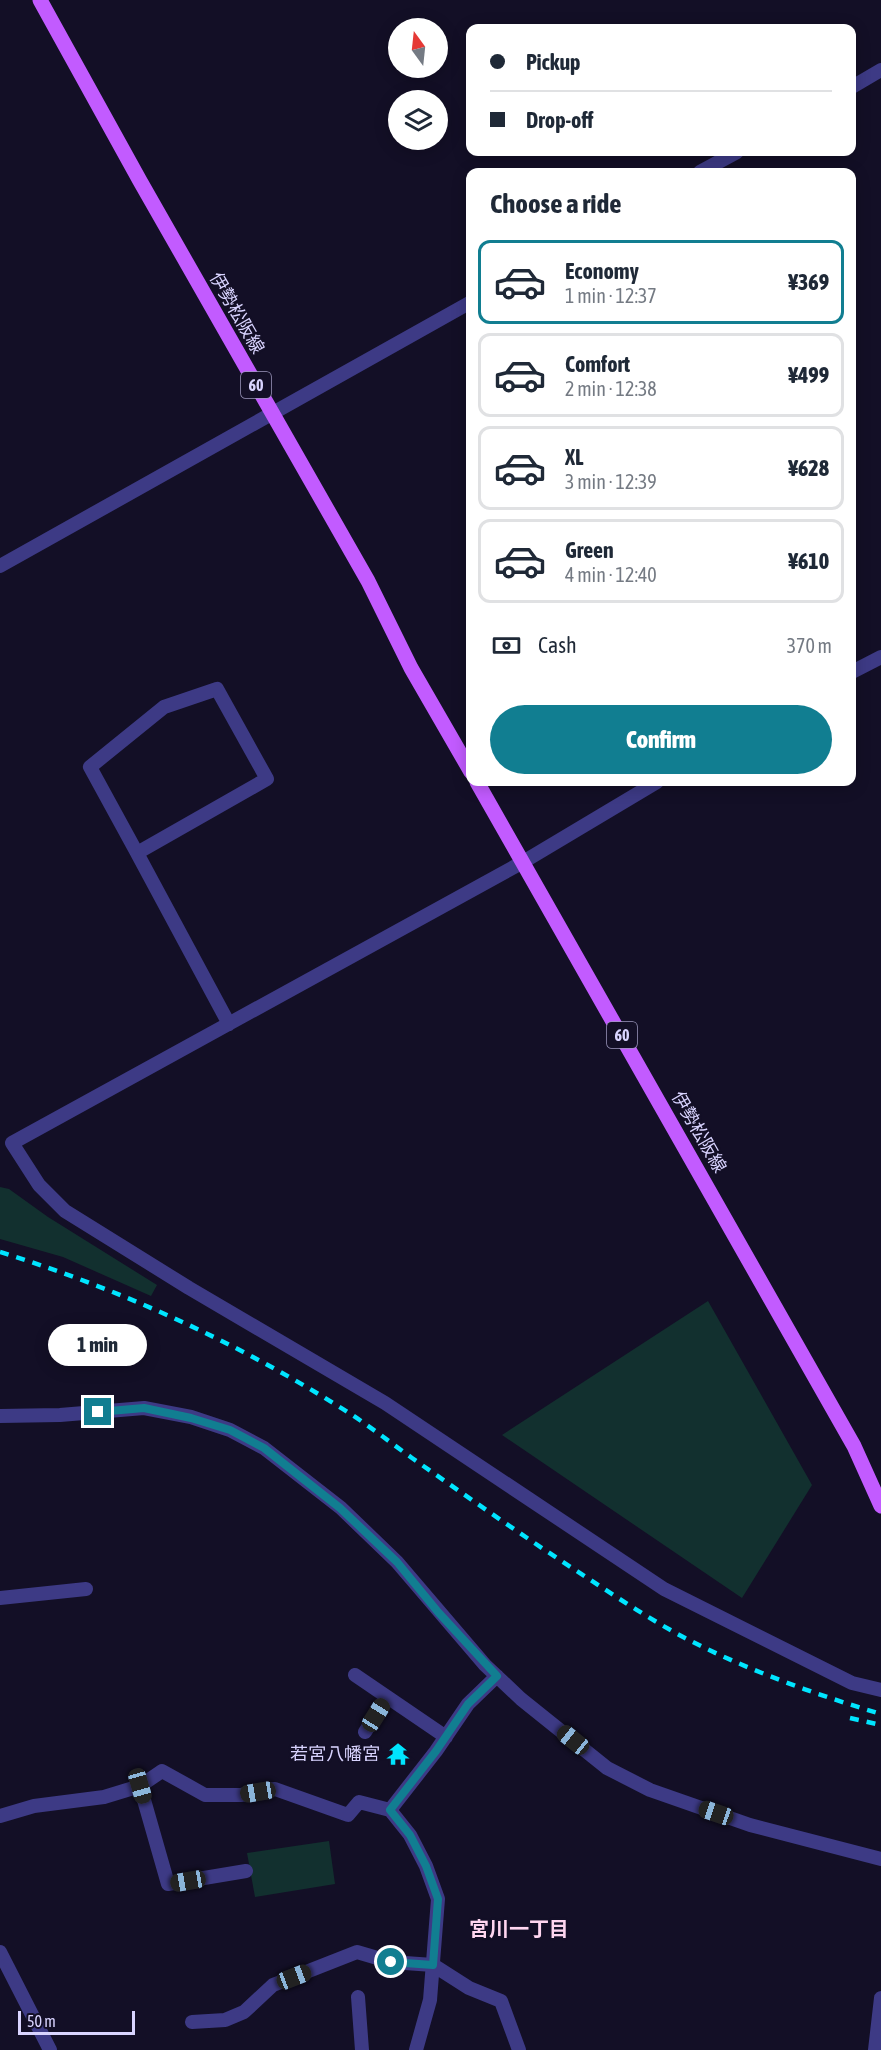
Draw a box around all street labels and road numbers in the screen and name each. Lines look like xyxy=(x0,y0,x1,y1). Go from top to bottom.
street label: 伊勢松阪線 xyxy=(206,269,269,357)
road number: 60 xyxy=(241,372,271,398)
road number: 60 xyxy=(607,1022,637,1048)
street label: 伊勢松阪線 xyxy=(668,1088,731,1176)

